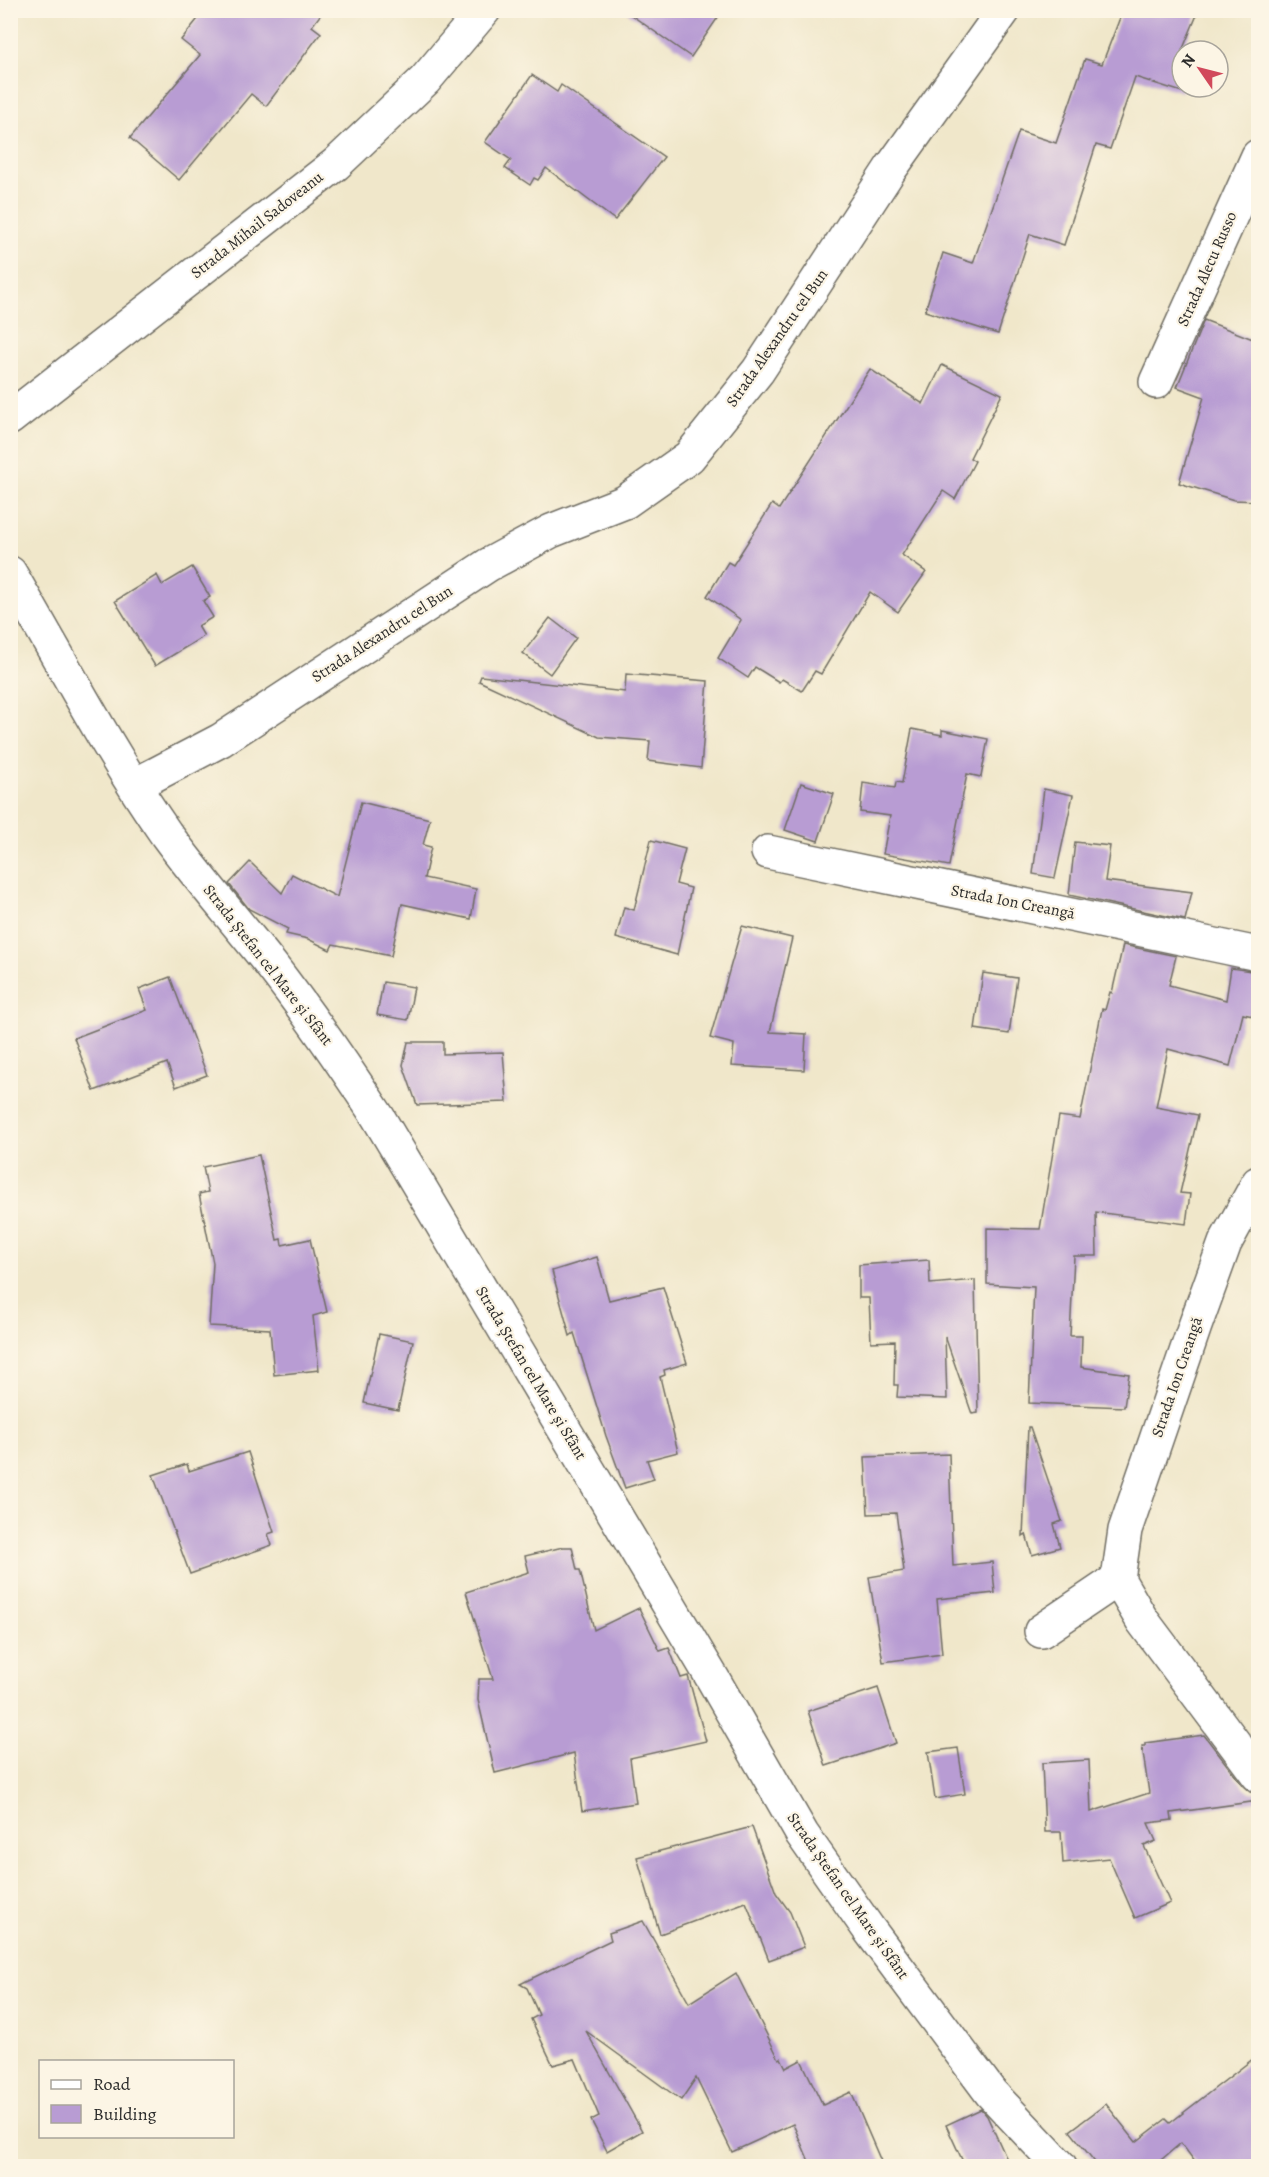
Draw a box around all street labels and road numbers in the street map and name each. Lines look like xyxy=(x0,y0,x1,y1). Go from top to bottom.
street label: Strada Mihail Sadoveanu xyxy=(186,166,328,284)
street label: Strada Alecu Russo xyxy=(1172,208,1242,330)
street label: Strada Alexandru cel Bun xyxy=(721,264,833,411)
street label: Strada Alexandru cel Bun xyxy=(307,580,457,688)
street label: Strada Ion Creangă xyxy=(949,879,1078,925)
street label: Strada Ștefan cel Mare și Sfânt xyxy=(198,880,338,1050)
street label: Strada Ștefan cel Mare și Sfânt xyxy=(470,1282,592,1464)
street label: Strada Ion Creangă xyxy=(1146,1313,1208,1440)
street label: Strada Ștefan cel Mare și Sfânt xyxy=(782,1808,914,1984)

